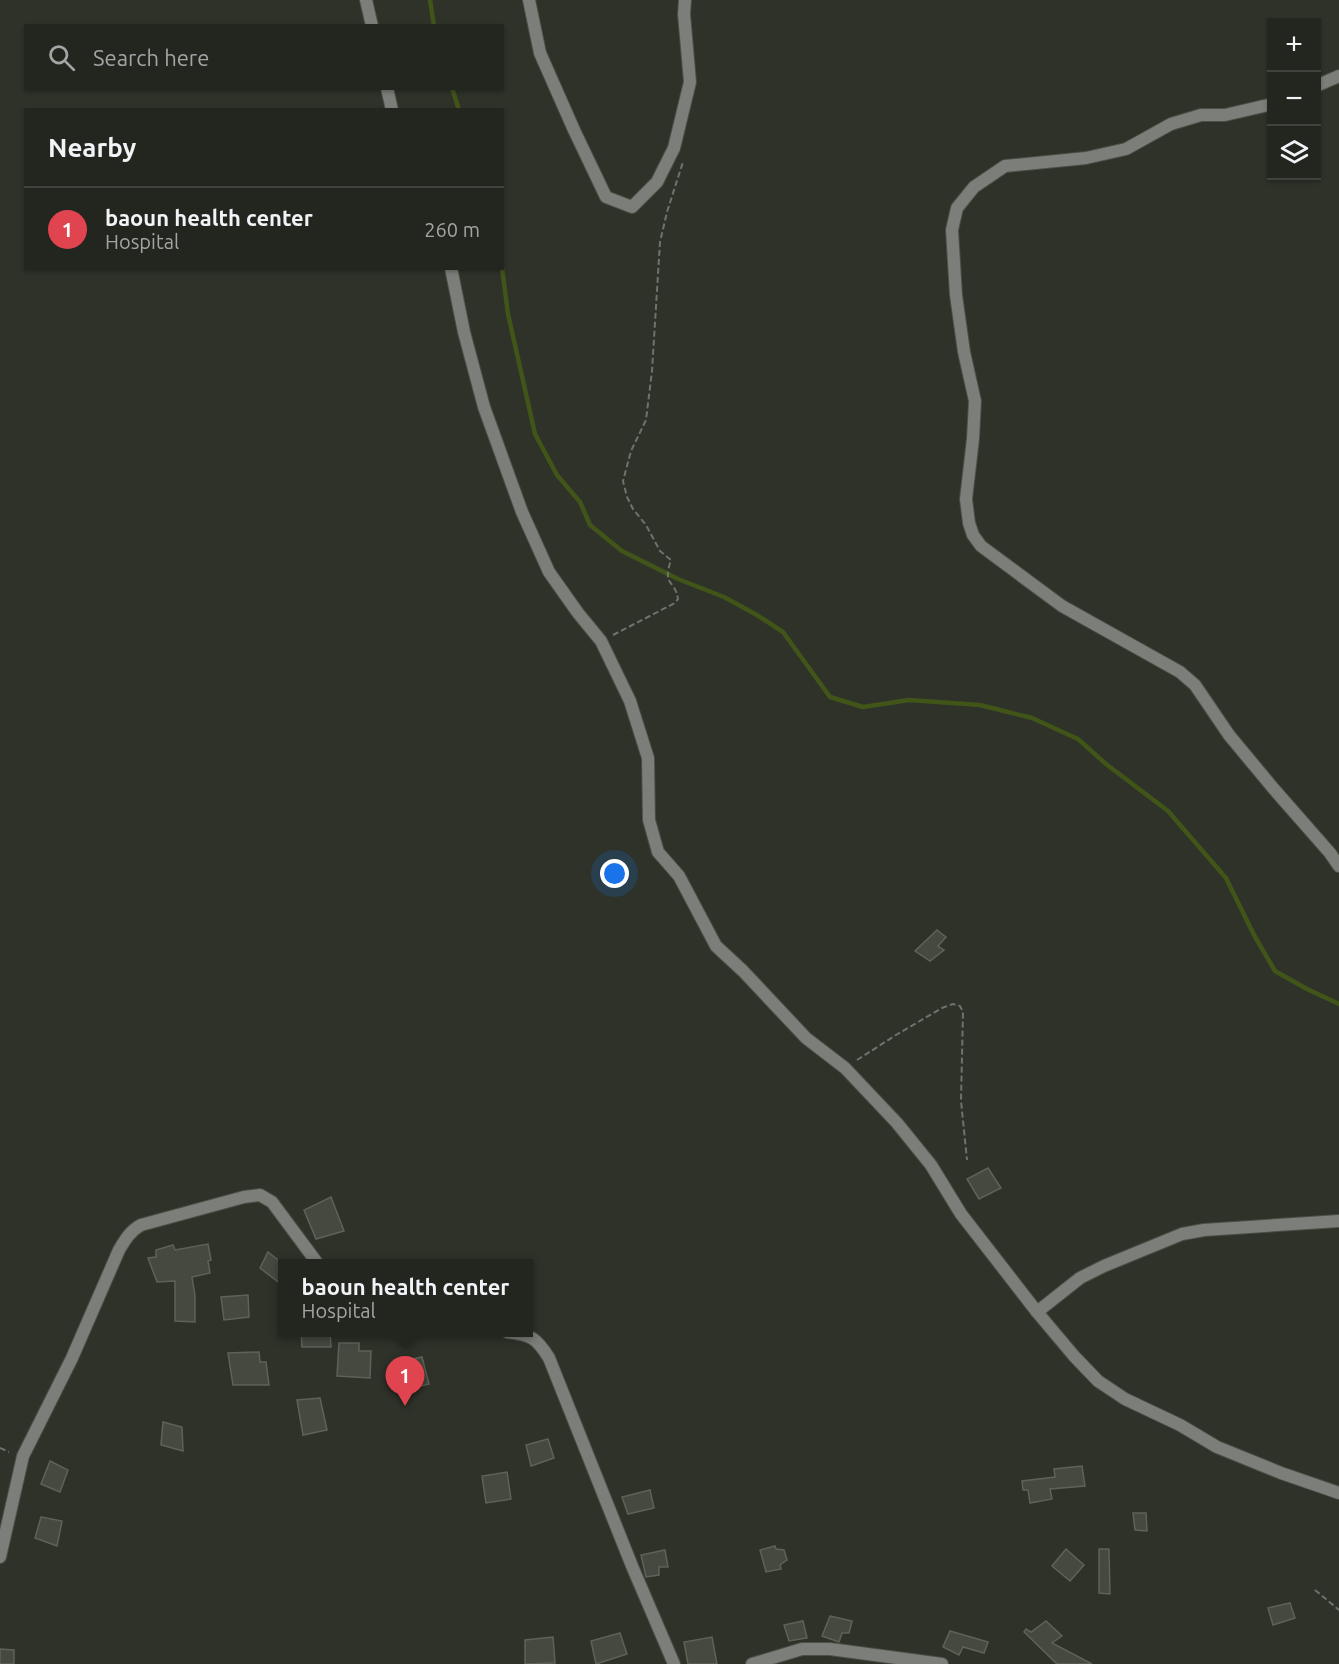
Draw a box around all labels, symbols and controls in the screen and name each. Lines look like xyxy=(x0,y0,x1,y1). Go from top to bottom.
map controls xyxy=(1267,18,1321,180)
button: + xyxy=(1267,18,1321,72)
search box xyxy=(24,24,504,90)
icon: search xyxy=(45,41,78,74)
text: Search here xyxy=(93,45,209,70)
button: − xyxy=(1267,72,1321,126)
button: layers xyxy=(1267,126,1321,180)
text: Nearby xyxy=(48,133,136,162)
text: baoun health center xyxy=(105,205,313,230)
text: 1 xyxy=(62,218,73,241)
text: 260 m xyxy=(424,218,480,241)
text: Hospital xyxy=(105,230,179,253)
your location xyxy=(600,859,629,888)
popup xyxy=(278,1259,533,1337)
text: baoun health center xyxy=(302,1274,509,1299)
text: Hospital xyxy=(302,1299,376,1322)
pin: 1 xyxy=(386,1356,424,1406)

